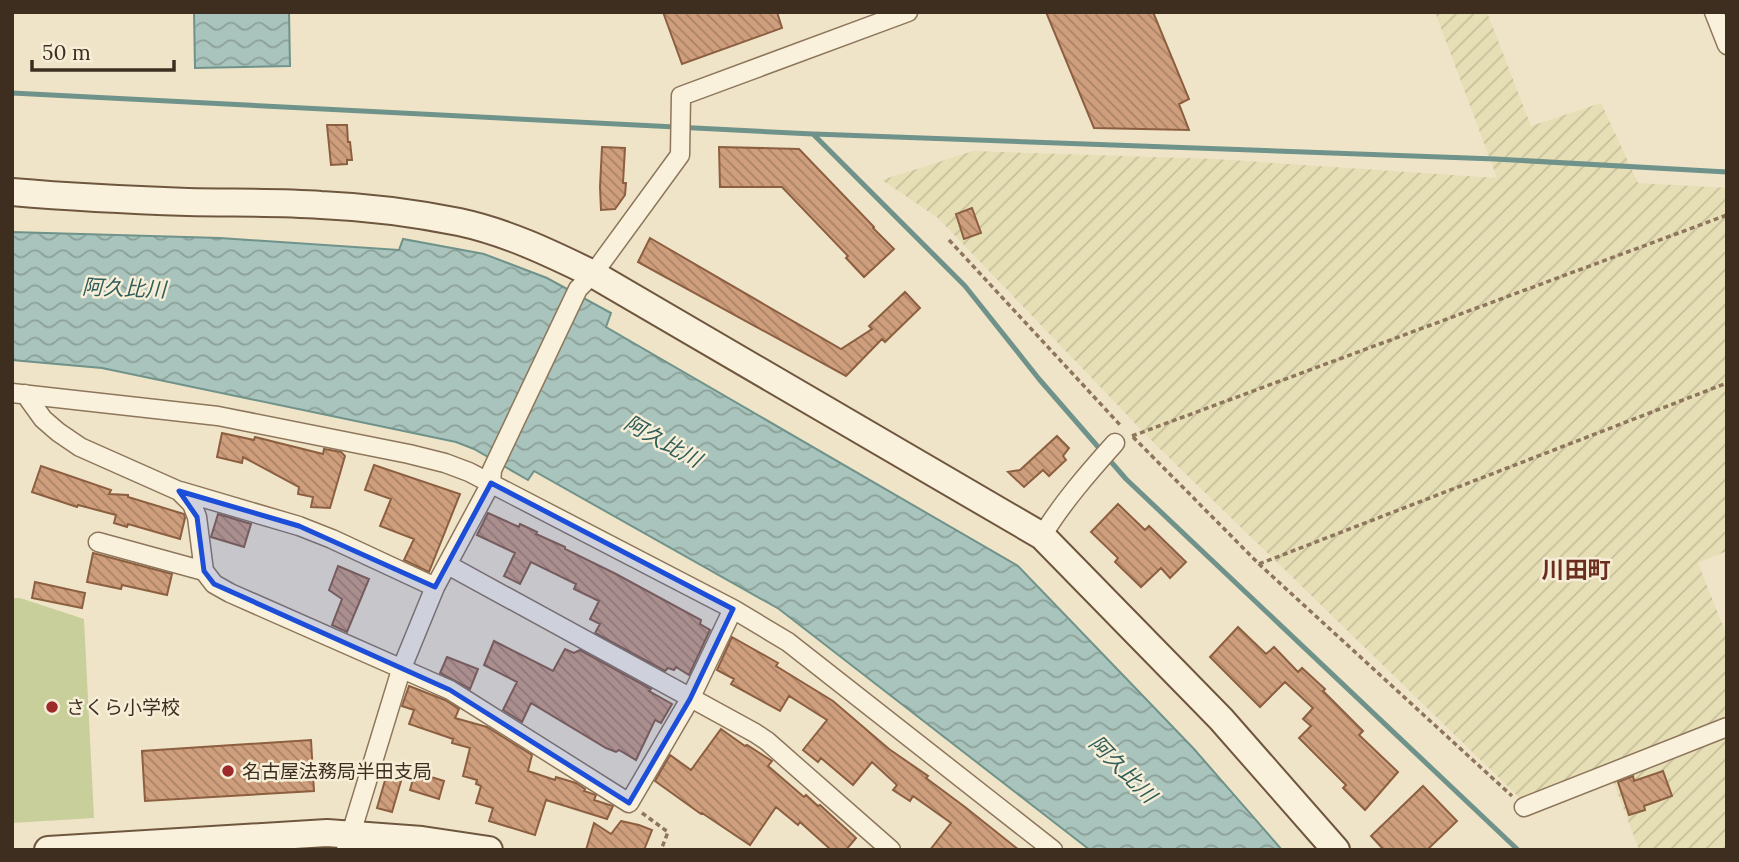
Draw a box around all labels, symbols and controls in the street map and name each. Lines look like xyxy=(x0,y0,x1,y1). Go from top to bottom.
scale bar xyxy=(32,28,173,72)
text: 50 m xyxy=(42,39,91,66)
water label: 阿久比川 xyxy=(82,273,168,303)
water label: 阿久比川 xyxy=(620,409,708,474)
district label: 川田町 xyxy=(1542,555,1611,584)
place label: さくら小学校 xyxy=(66,695,180,719)
marker: さくら小学校 xyxy=(44,699,60,715)
water label: 阿久比川 xyxy=(1084,730,1164,810)
place label: 名古屋法務局半田支局 xyxy=(242,759,432,783)
marker: 名古屋法務局半田支局 xyxy=(220,763,236,779)

